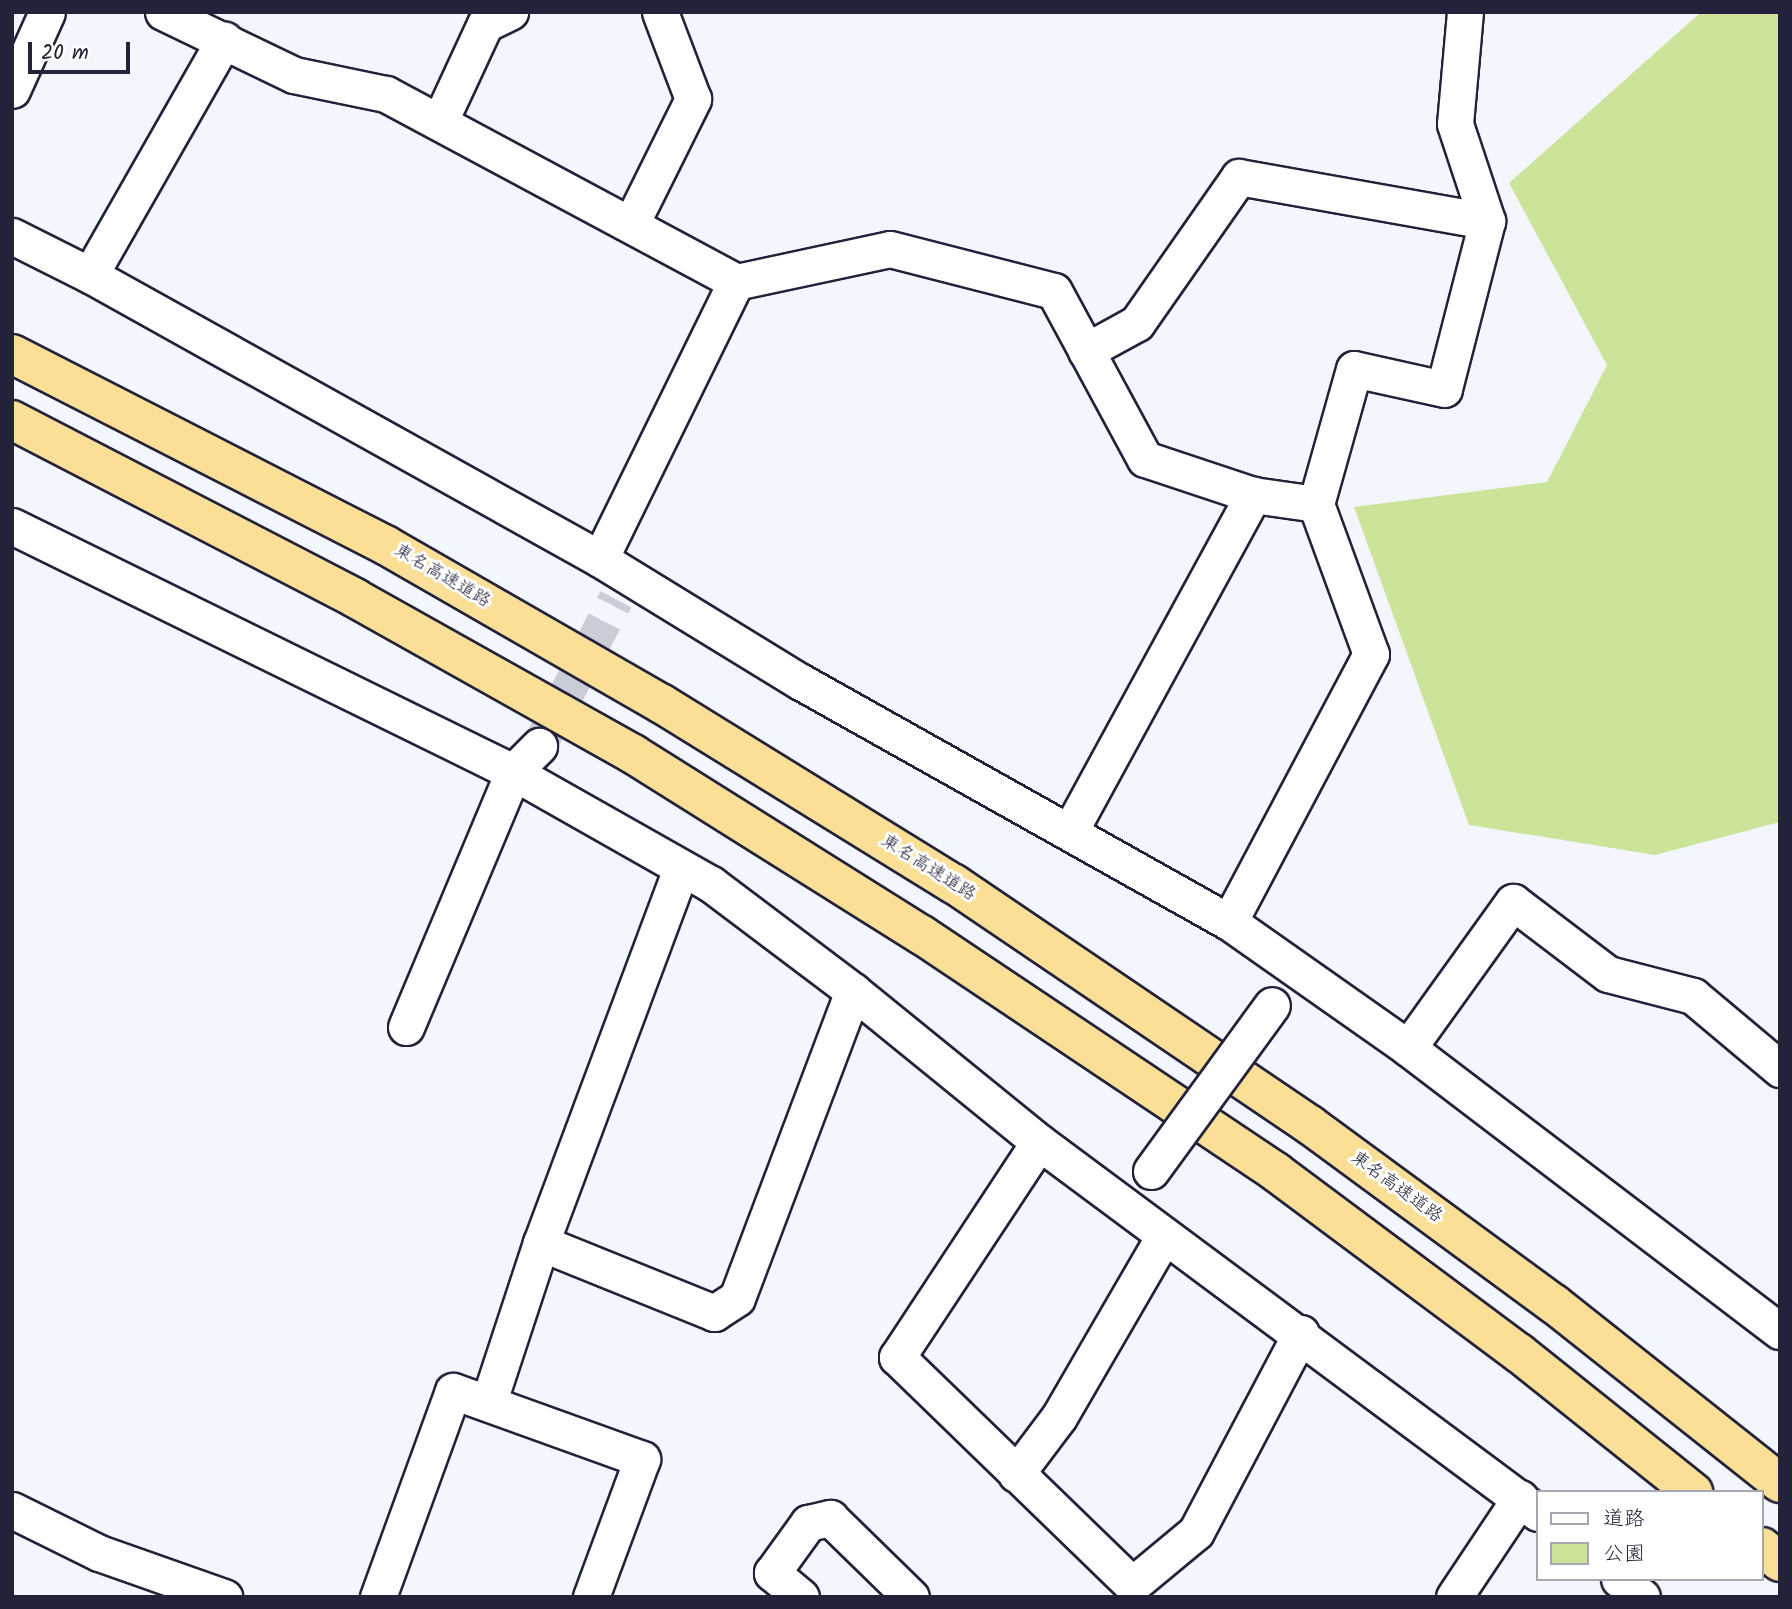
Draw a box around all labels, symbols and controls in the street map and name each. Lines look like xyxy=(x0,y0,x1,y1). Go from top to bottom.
scale bar xyxy=(32,28,133,72)
text: 20 m xyxy=(41,37,89,70)
street label: 東名高速道路 xyxy=(390,541,494,613)
street label: 東名高速道路 xyxy=(876,831,980,907)
street label: 東名高速道路 xyxy=(1346,1148,1446,1228)
legend xyxy=(1536,1490,1764,1581)
text: 道路 xyxy=(1603,1503,1645,1536)
text: 公園 xyxy=(1603,1538,1645,1571)

